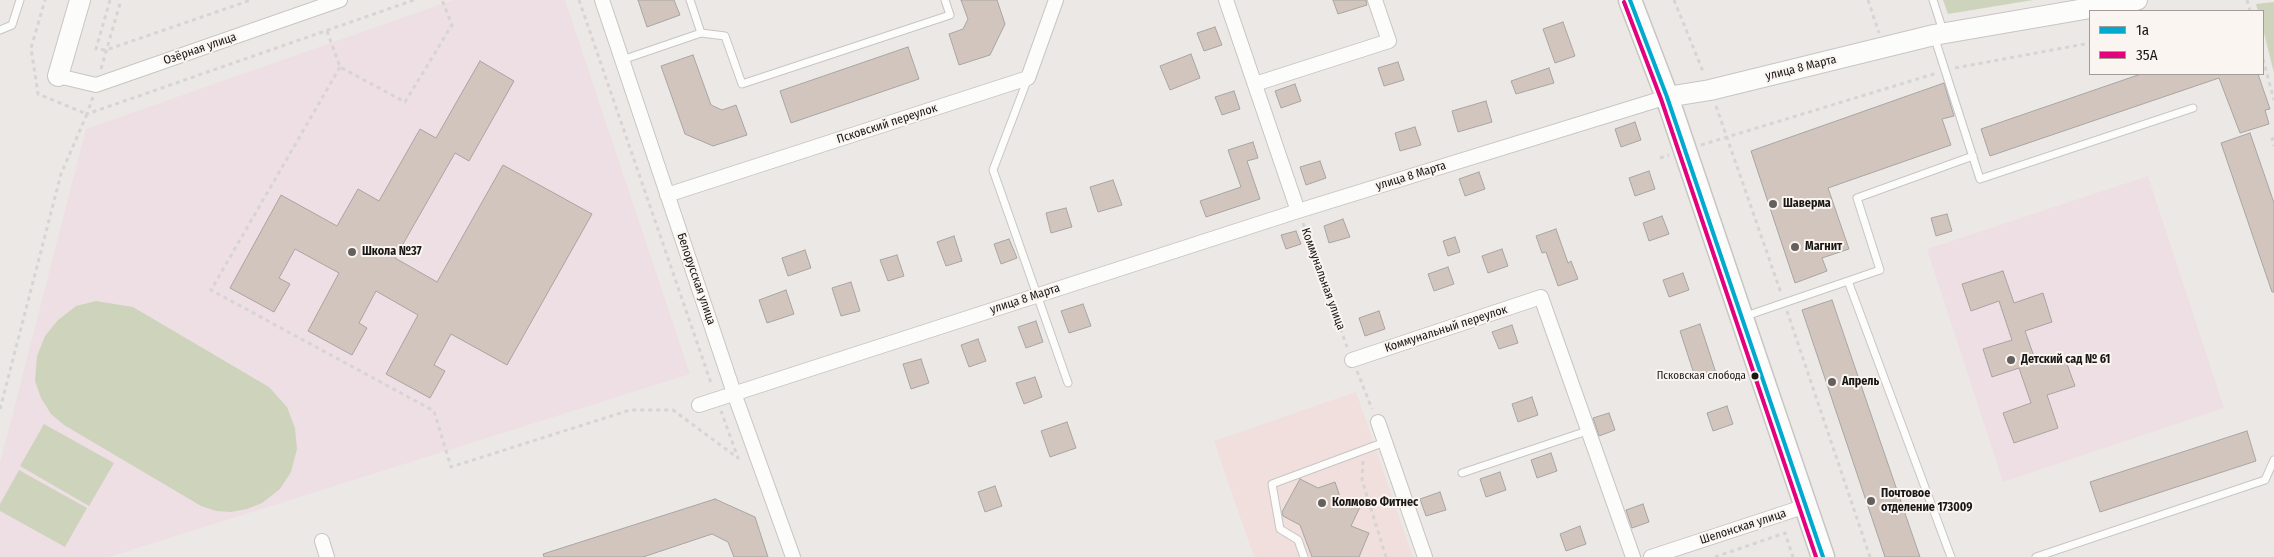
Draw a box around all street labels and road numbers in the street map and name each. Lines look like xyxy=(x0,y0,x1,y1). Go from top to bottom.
street label: Озёрная улица xyxy=(162,30,238,68)
street label: улица 8 Марта xyxy=(1764,52,1838,84)
street label: Псковский переулок xyxy=(835,101,939,147)
street label: улица 8 Марта xyxy=(1374,159,1448,193)
street label: Коммунальная улица xyxy=(1298,226,1348,332)
street label: Белорусская улица xyxy=(673,231,719,327)
street label: улица 8 Марта xyxy=(988,281,1062,317)
street label: Коммунальный переулок xyxy=(1383,302,1509,356)
street label: Шелонская улица xyxy=(1698,506,1788,548)

